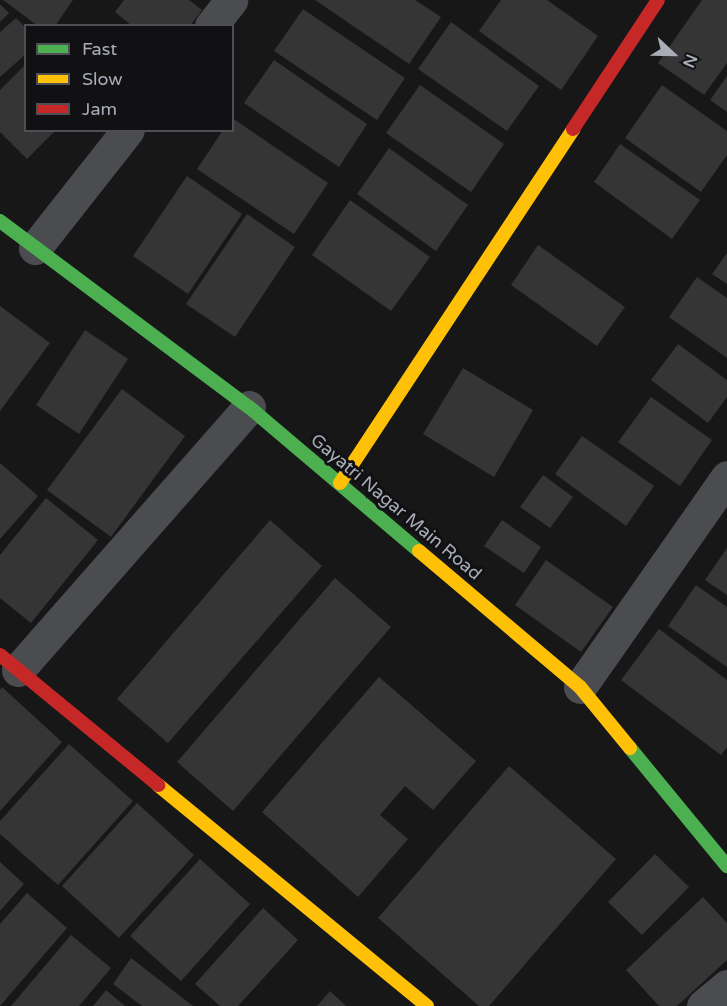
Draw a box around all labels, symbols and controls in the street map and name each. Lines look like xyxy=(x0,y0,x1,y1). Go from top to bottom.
legend xyxy=(24,24,234,132)
north arrow xyxy=(643,24,703,84)
text: Fast xyxy=(82,38,117,60)
text: N xyxy=(678,51,701,70)
text: Slow xyxy=(82,68,123,90)
text: Jam xyxy=(82,98,117,120)
street label: Gayatri Nagar Main Road xyxy=(306,429,486,585)

